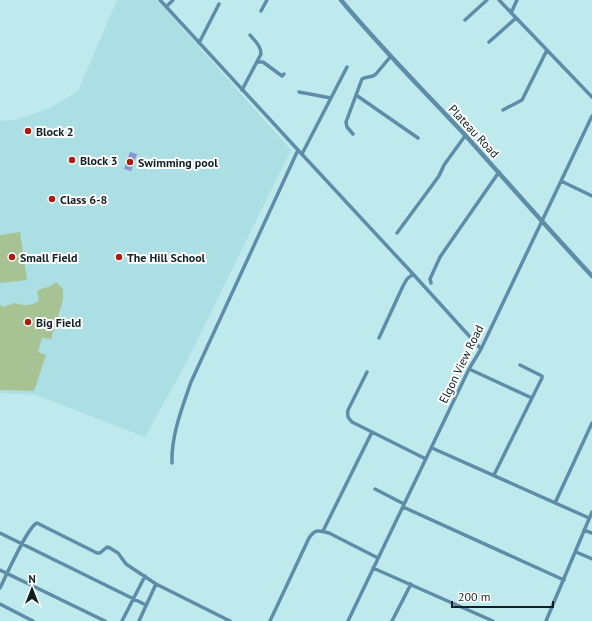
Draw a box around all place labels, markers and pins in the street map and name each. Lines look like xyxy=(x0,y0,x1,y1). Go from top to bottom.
place label: Block 2 xyxy=(36,124,74,139)
marker: Block 2 xyxy=(23,126,33,136)
place label: Block 3 xyxy=(80,153,118,168)
marker: Block 3 xyxy=(67,155,77,165)
place label: Swimming pool xyxy=(138,155,218,170)
marker: Swimming pool xyxy=(125,157,135,167)
place label: Class 6-8 xyxy=(60,192,107,207)
marker: Class 6-8 xyxy=(47,194,57,204)
place label: Small Field xyxy=(20,250,77,265)
place label: The Hill School xyxy=(127,250,206,265)
marker: Small Field xyxy=(7,252,17,262)
marker: The Hill School xyxy=(114,252,124,262)
place label: Big Field xyxy=(36,315,81,330)
marker: Big Field xyxy=(23,317,33,327)

